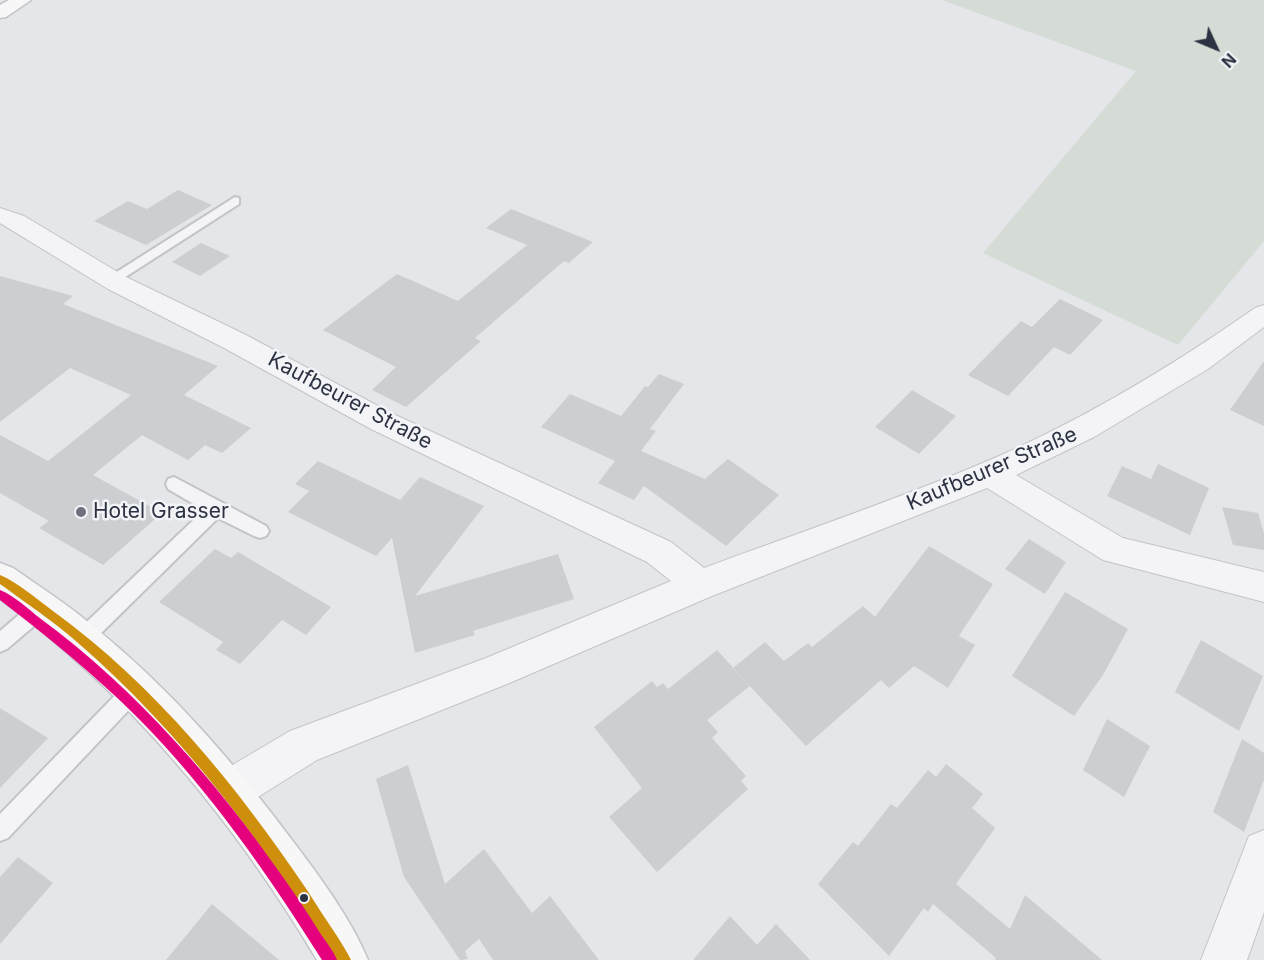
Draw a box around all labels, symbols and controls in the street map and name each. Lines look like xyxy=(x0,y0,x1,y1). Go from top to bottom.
north arrow xyxy=(1186,18,1246,78)
text: N xyxy=(1218,49,1240,72)
street label: Kaufbeurer Straße xyxy=(264,347,436,455)
street label: Kaufbeurer Straße xyxy=(903,422,1081,516)
place label: Hotel Grasser xyxy=(93,499,229,525)
marker: Hotel Grasser xyxy=(74,505,88,519)
unlabelled marker xyxy=(298,892,310,904)

